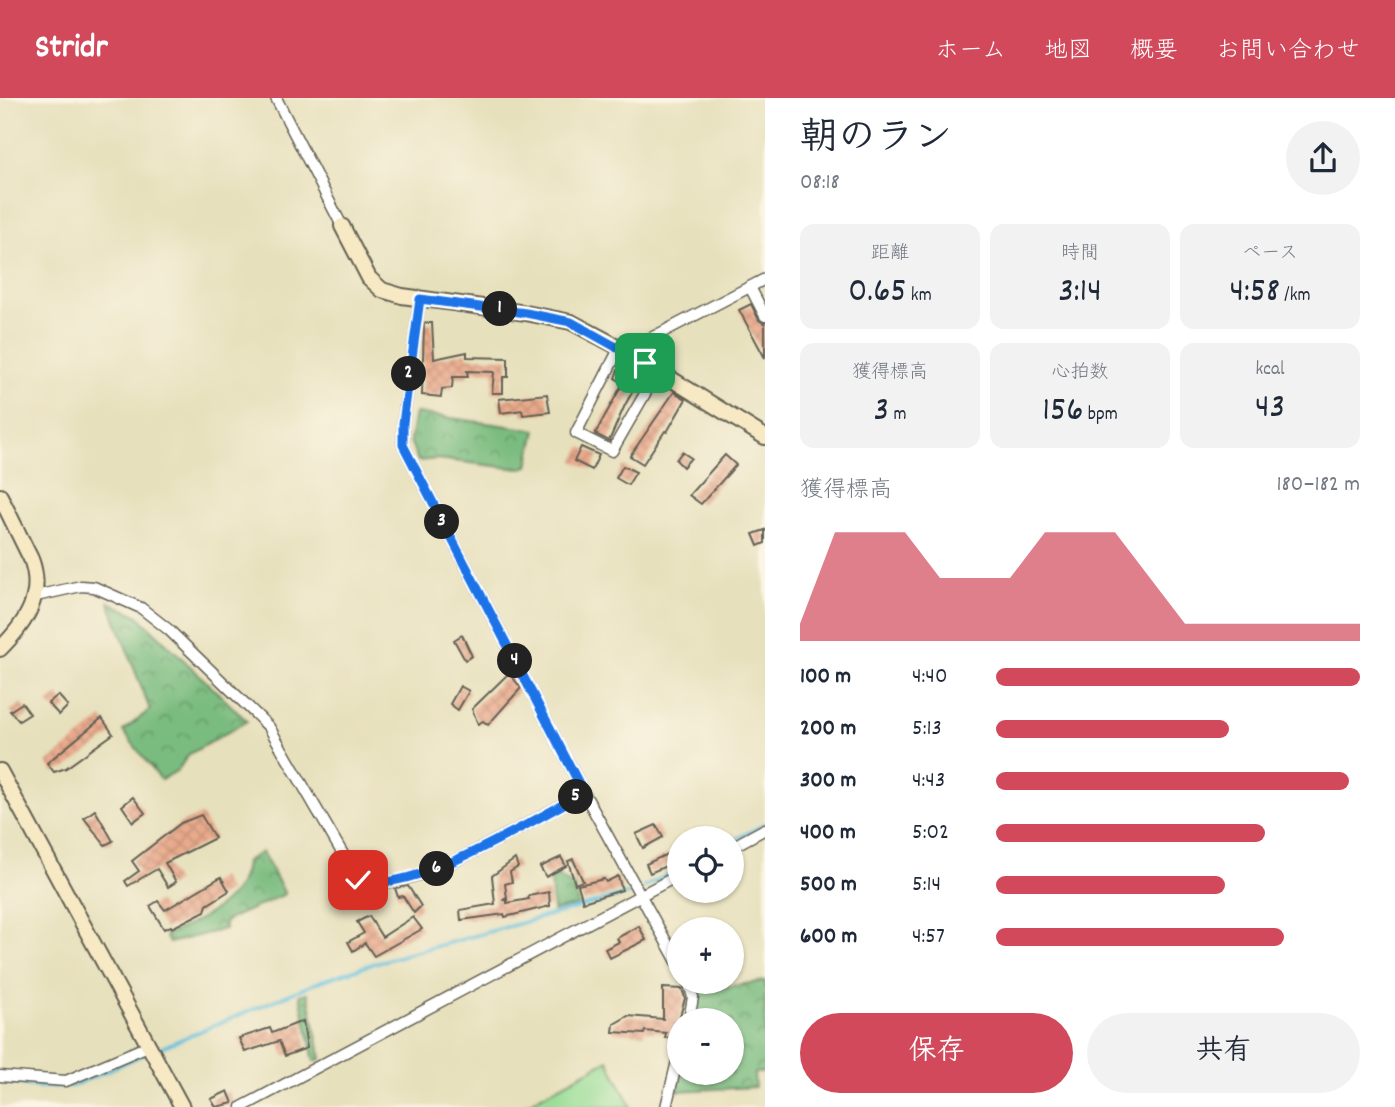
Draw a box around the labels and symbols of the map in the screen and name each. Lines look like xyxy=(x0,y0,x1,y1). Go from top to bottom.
pin: 1 xyxy=(482,292,518,326)
pin xyxy=(615,333,675,393)
pin: 2 xyxy=(392,356,426,392)
pin: 3 xyxy=(424,504,460,540)
pin: 4 xyxy=(498,644,532,678)
pin: 5 xyxy=(558,780,594,814)
pin xyxy=(328,850,388,910)
pin: 6 xyxy=(420,852,454,886)

